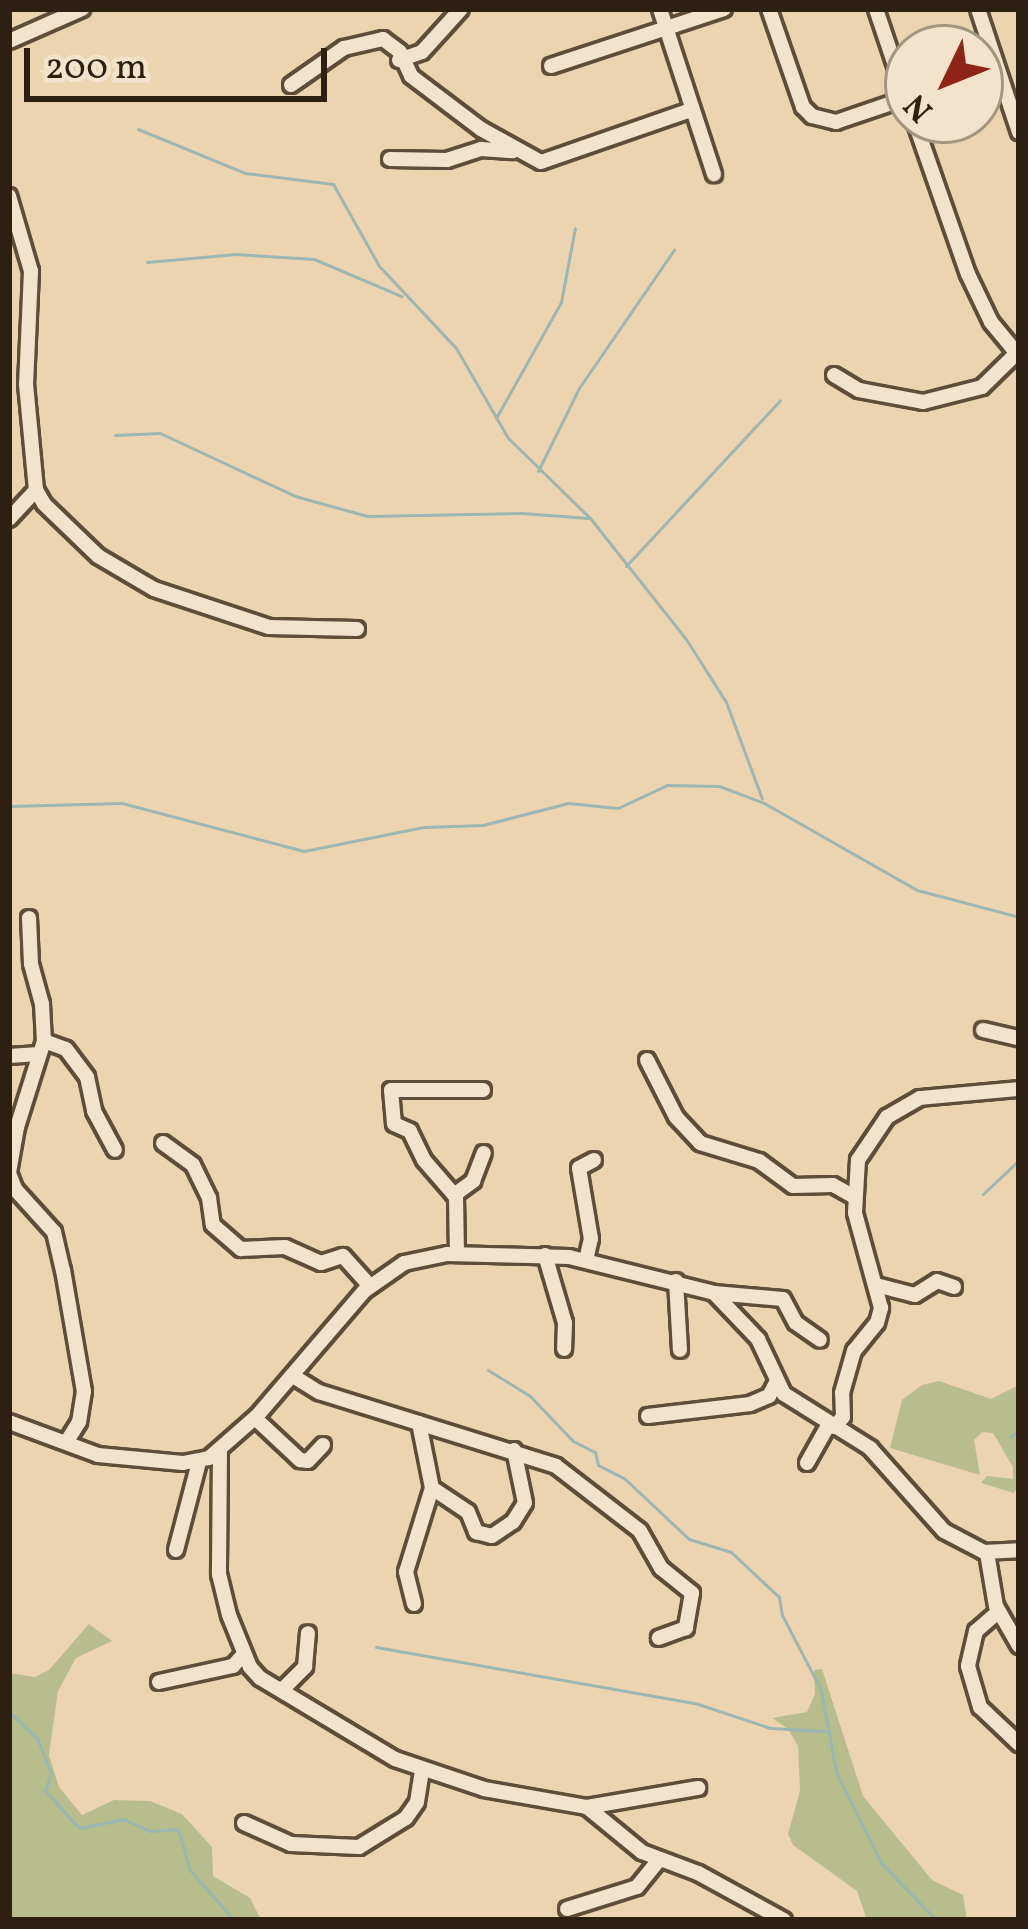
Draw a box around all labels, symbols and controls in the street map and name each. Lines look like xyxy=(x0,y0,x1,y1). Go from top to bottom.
scale bar xyxy=(30,24,333,98)
north arrow xyxy=(884,24,1004,144)
text: 200 m xyxy=(45,44,147,94)
text: N xyxy=(895,82,945,131)

